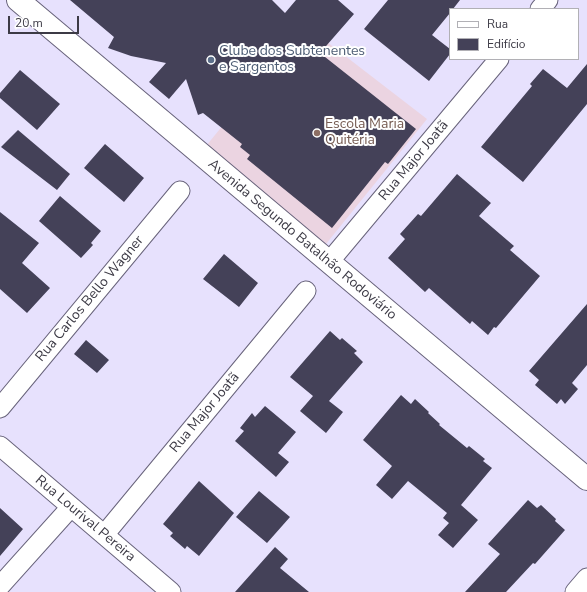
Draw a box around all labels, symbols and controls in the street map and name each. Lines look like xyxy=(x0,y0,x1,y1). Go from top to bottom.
scale bar xyxy=(10,8,81,34)
legend xyxy=(449,8,579,60)
text: 20 m xyxy=(15,15,43,31)
text: Rua xyxy=(487,16,508,32)
text: Edifício xyxy=(487,36,526,52)
place label: Clube dos Subtenentes e Sargentos xyxy=(219,44,365,76)
marker: Clube dos Subtenentes e Sargentos xyxy=(206,55,216,65)
place label: Escola Maria Quitéria xyxy=(325,117,404,150)
street label: Rua Major Joatã xyxy=(376,118,452,204)
marker: Escola Maria Quitéria xyxy=(312,128,322,138)
street label: Avenida Segundo Batalhão Rodoviário xyxy=(204,156,400,324)
street label: Rua Carlos Bello Wagner xyxy=(32,233,148,365)
street label: Rua Major Joatã xyxy=(167,370,243,456)
street label: Rua Lourival Pereira xyxy=(31,472,139,566)

